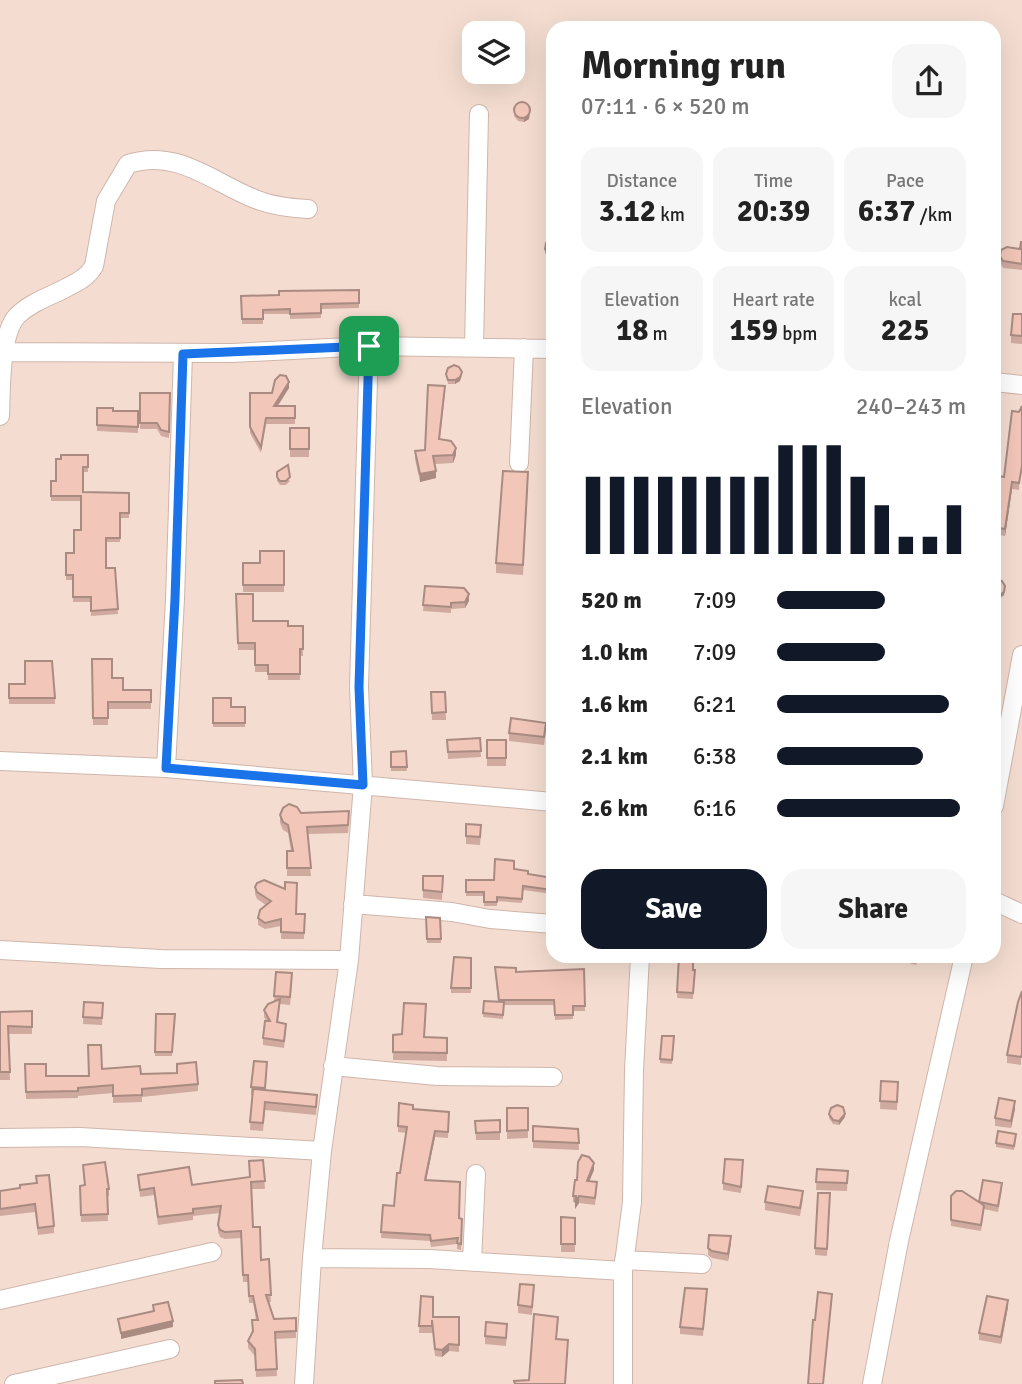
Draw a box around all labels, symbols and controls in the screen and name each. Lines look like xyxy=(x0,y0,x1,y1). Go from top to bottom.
map controls xyxy=(462,21,525,84)
button: layers xyxy=(462,21,525,84)
text: Morning run xyxy=(581,42,786,89)
button: share xyxy=(892,44,966,118)
text: 07:11 · 6 × 520 m xyxy=(581,92,750,121)
text: Distance xyxy=(606,169,677,193)
text: Time xyxy=(754,169,793,193)
text: Pace xyxy=(886,169,924,193)
text: 3.12 xyxy=(599,193,656,230)
text: 20:39 xyxy=(737,193,810,230)
text: 6:37 xyxy=(858,193,915,230)
text: km xyxy=(656,203,685,227)
text: /km xyxy=(915,203,952,227)
text: Elevation xyxy=(604,288,680,312)
text: Heart rate xyxy=(732,288,815,312)
text: kcal xyxy=(888,288,922,312)
text: 18 xyxy=(616,312,648,349)
text: 159 xyxy=(729,312,778,349)
text: 225 xyxy=(881,312,929,349)
pin xyxy=(339,316,399,376)
text: m xyxy=(648,322,668,346)
text: bpm xyxy=(778,322,818,346)
icon: arrive xyxy=(350,327,388,365)
text: Elevation xyxy=(581,392,673,421)
text: 240–243 m xyxy=(856,392,966,421)
text: 520 m xyxy=(581,586,642,615)
text: 7:09 xyxy=(693,586,736,615)
text: 1.0 km xyxy=(581,638,648,667)
text: 7:09 xyxy=(693,638,736,667)
text: 1.6 km xyxy=(581,690,648,719)
text: 6:21 xyxy=(693,690,736,719)
text: 2.1 km xyxy=(581,742,648,771)
text: 6:38 xyxy=(693,742,736,771)
text: 2.6 km xyxy=(581,794,648,823)
text: 6:16 xyxy=(693,794,736,823)
button: Save xyxy=(581,869,767,949)
button: Share xyxy=(781,869,966,949)

